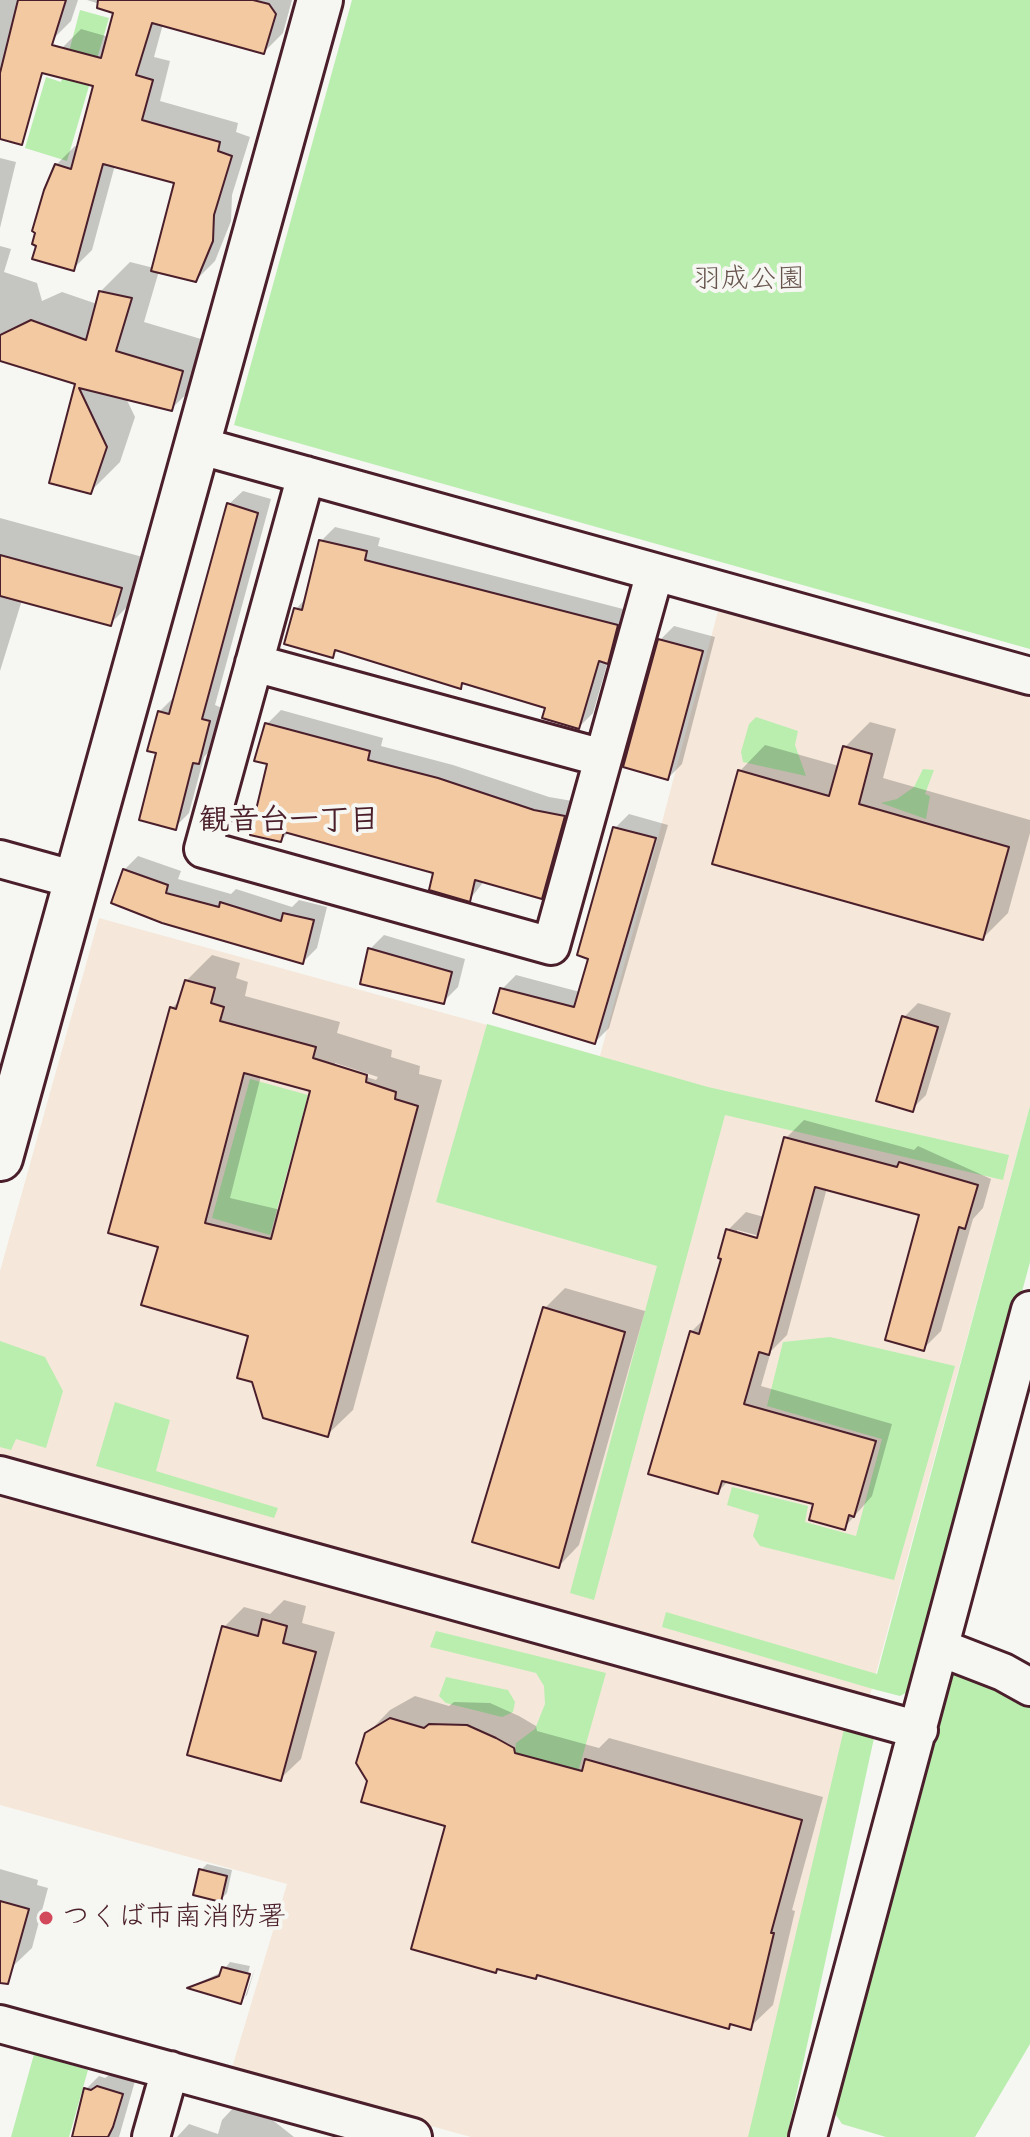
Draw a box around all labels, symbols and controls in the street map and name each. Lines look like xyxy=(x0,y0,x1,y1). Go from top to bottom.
park label: 羽成公園 xyxy=(693,263,805,297)
district label: 観音台一丁目 xyxy=(199,803,379,839)
place label: つくば市南消防署 xyxy=(62,1901,286,1935)
marker: つくば市南消防署 xyxy=(37,1909,55,1927)

